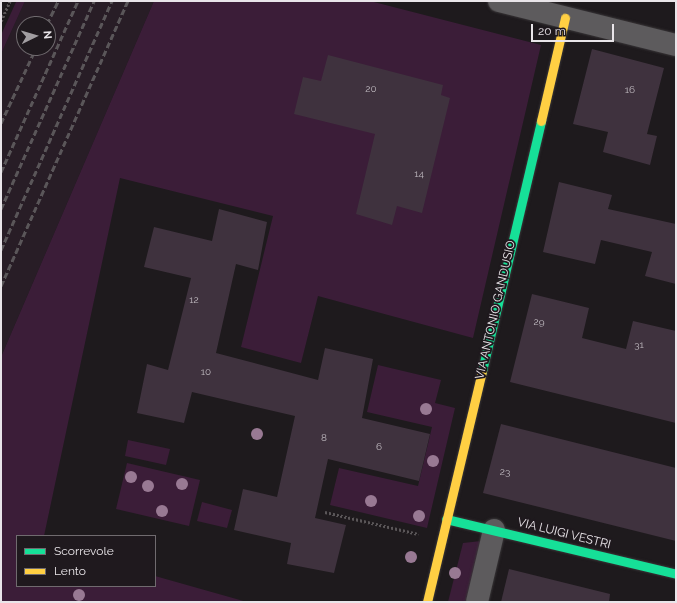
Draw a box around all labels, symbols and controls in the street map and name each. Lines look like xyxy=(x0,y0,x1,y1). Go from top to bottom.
north arrow xyxy=(16,16,56,56)
scale bar xyxy=(533,16,616,42)
text: 20 m xyxy=(538,24,566,38)
text: N xyxy=(41,30,54,40)
house number: 20 xyxy=(365,83,377,95)
house number: 16 xyxy=(625,84,635,96)
house number: 14 xyxy=(414,168,424,180)
street label: VIA ANTONIO GANDUSIO xyxy=(473,239,519,381)
house number: 12 xyxy=(189,294,199,306)
house number: 29 xyxy=(533,316,545,328)
house number: 31 xyxy=(634,339,644,351)
house number: 10 xyxy=(201,366,211,378)
house number: 8 xyxy=(321,432,327,444)
house number: 6 xyxy=(376,441,382,453)
house number: 23 xyxy=(500,466,510,478)
street label: VIA LUIGI VESTRI xyxy=(515,515,613,553)
legend xyxy=(16,535,156,587)
text: Scorrevole xyxy=(54,544,114,558)
text: Lento xyxy=(54,564,86,578)

